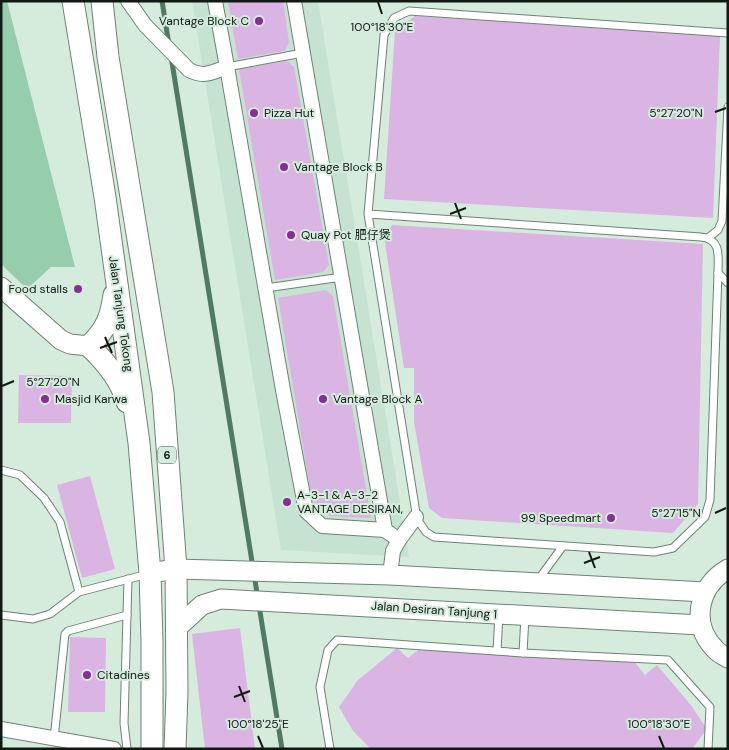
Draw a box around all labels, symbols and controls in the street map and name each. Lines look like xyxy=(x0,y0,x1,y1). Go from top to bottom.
place label: Vantage Block C xyxy=(159,13,249,29)
marker: Vantage Block C xyxy=(253,15,265,27)
text: 100°18'30"E xyxy=(351,19,414,35)
place label: Pizza Hut xyxy=(264,105,315,121)
text: 5°27'20"N xyxy=(649,105,703,121)
marker: Pizza Hut xyxy=(248,107,260,119)
place label: Vantage Block B xyxy=(294,159,383,175)
marker: Vantage Block B xyxy=(278,161,290,173)
place label: Quay Pot 肥仔煲 xyxy=(301,227,391,243)
marker: Quay Pot 肥仔煲 xyxy=(285,229,297,241)
street label: Jalan Tanjung Tokong xyxy=(105,255,137,373)
place label: Food stalls xyxy=(9,281,68,297)
marker: Food stalls xyxy=(72,283,84,295)
text: 5°27'20"N xyxy=(26,374,80,390)
place label: Masjid Karwa xyxy=(55,391,127,407)
place label: Vantage Block A xyxy=(333,391,423,407)
marker: Masjid Karwa xyxy=(39,393,51,405)
marker: Vantage Block A xyxy=(317,393,329,405)
road number: 6 xyxy=(158,446,176,464)
place label: A-3-1 & A-3-2 VANTAGE DESIRAN, xyxy=(297,487,403,517)
marker: A-3-1 & A-3-2 VANTAGE DESIRAN, xyxy=(281,496,293,508)
text: 5°27'15"N xyxy=(651,505,701,521)
place label: 99 Speedmart xyxy=(521,510,601,526)
marker: 99 Speedmart xyxy=(605,512,617,524)
street label: Jalan Desiran Tanjung 1 xyxy=(370,598,498,622)
place label: Citadines xyxy=(97,667,150,683)
marker: Citadines xyxy=(81,669,93,681)
text: 100°18'25"E xyxy=(227,716,289,732)
text: 100°18'30"E xyxy=(628,716,691,732)

